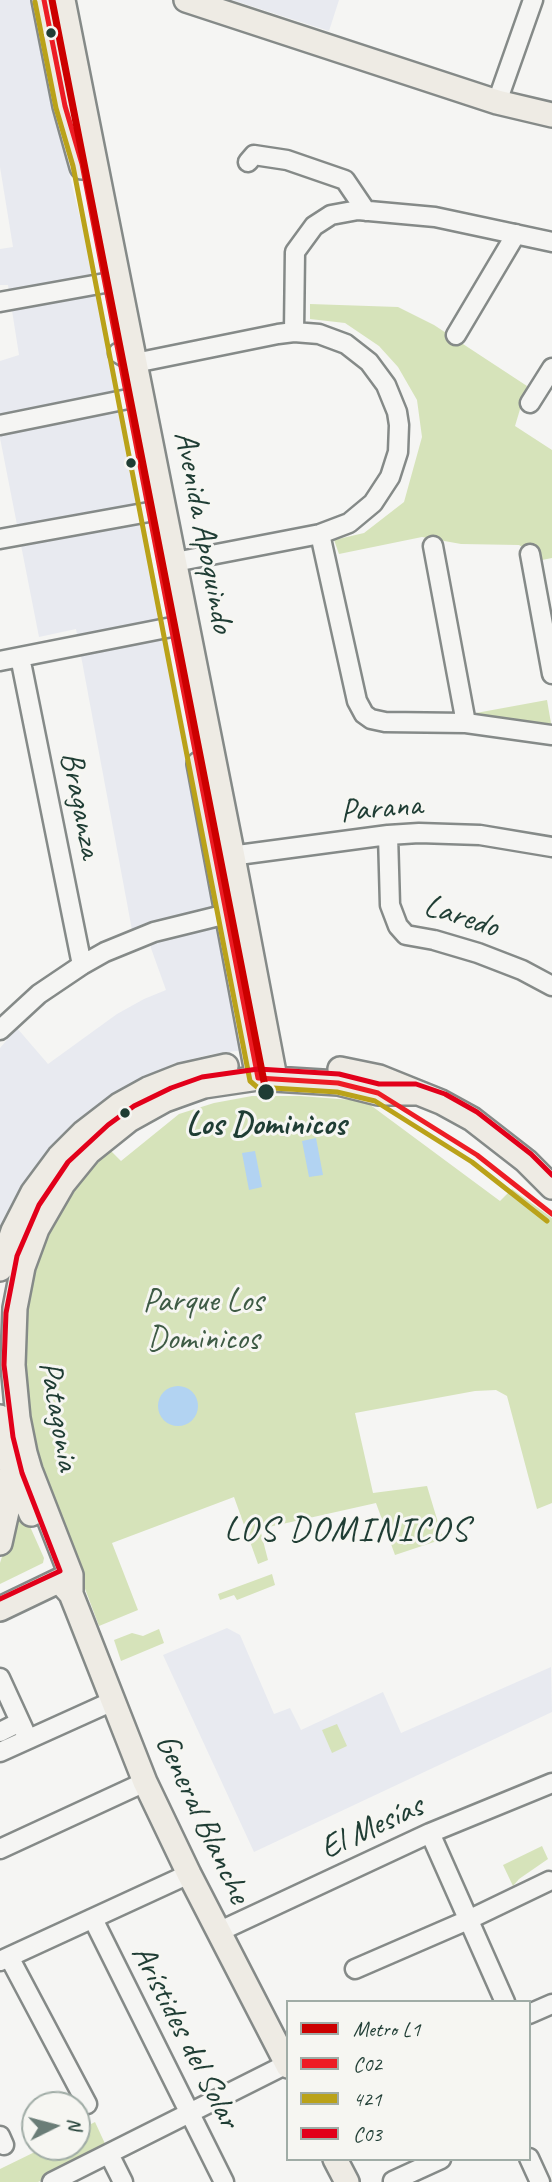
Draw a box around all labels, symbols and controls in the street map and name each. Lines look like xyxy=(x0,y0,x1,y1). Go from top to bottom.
unlabelled marker xyxy=(44,26,58,40)
street label: Avenida Apoquindo xyxy=(164,428,242,636)
unlabelled marker xyxy=(124,456,138,470)
street label: Braganza xyxy=(50,749,110,861)
street label: Parana xyxy=(338,786,424,832)
street label: Laredo xyxy=(419,886,503,948)
marker: Los Dominicos xyxy=(256,1082,276,1102)
place label: Los Dominicos xyxy=(186,1105,346,1145)
unlabelled marker xyxy=(118,1106,132,1120)
park label: Parque Los Dominicos xyxy=(143,1282,263,1360)
street label: Patagonia xyxy=(29,1358,87,1474)
district label: LOS DOMINICOS xyxy=(227,1510,467,1552)
street label: General Blanche xyxy=(146,1728,258,1910)
street label: El Mesías xyxy=(314,1787,430,1869)
street label: Arístides del Solar xyxy=(122,1939,248,2135)
legend xyxy=(286,2000,531,2161)
text: Metro L1 xyxy=(353,2016,420,2042)
text: C02 xyxy=(353,2051,382,2077)
text: 421 xyxy=(353,2086,381,2112)
north arrow xyxy=(21,2091,91,2161)
text: N xyxy=(62,2117,87,2131)
text: C03 xyxy=(353,2121,382,2147)

